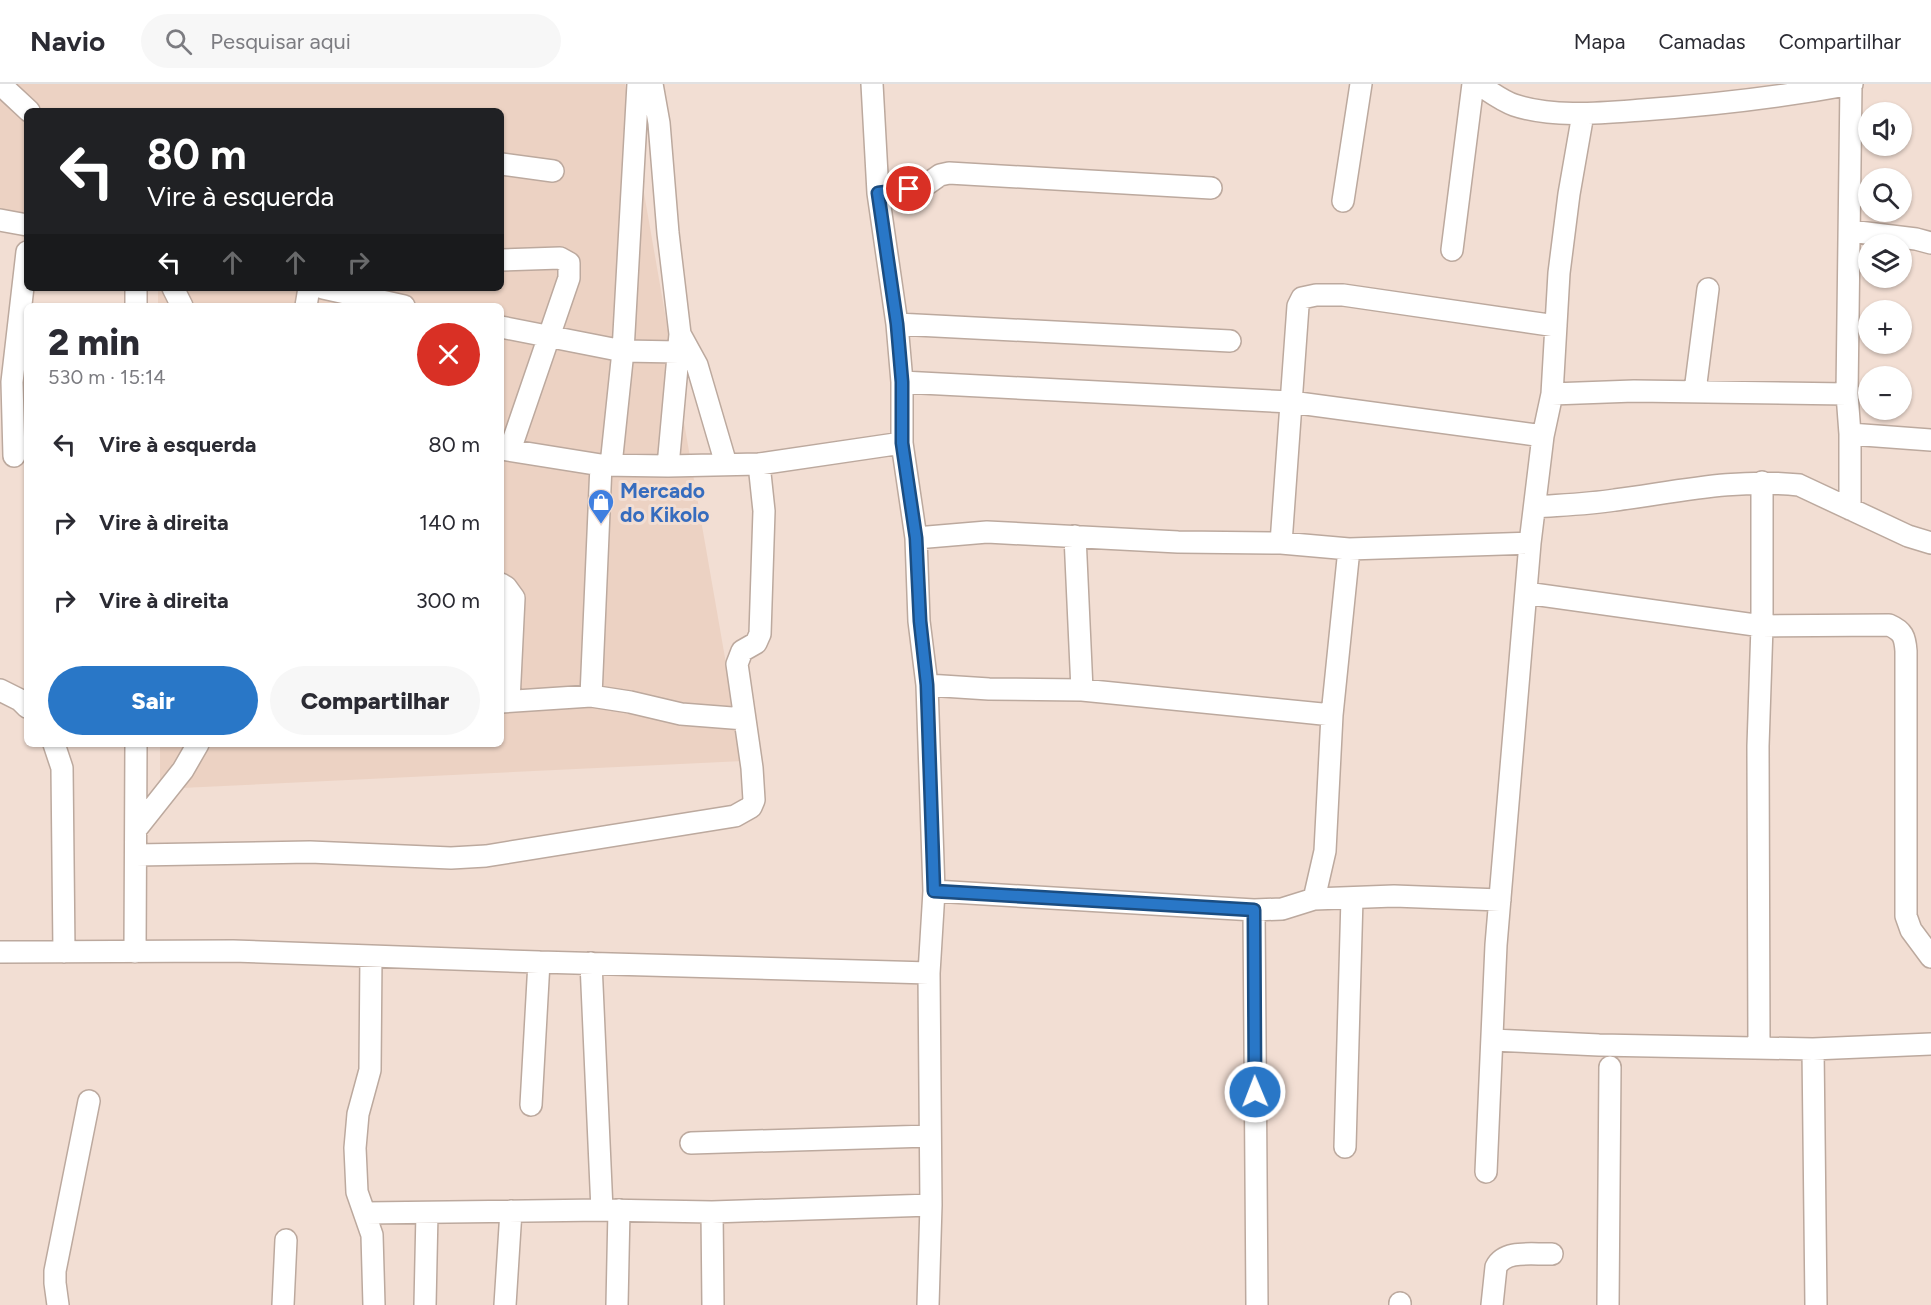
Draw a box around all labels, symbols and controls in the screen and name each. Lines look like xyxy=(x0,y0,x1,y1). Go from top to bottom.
search box xyxy=(141,14,561,68)
text: Navio xyxy=(30,24,105,58)
icon: search xyxy=(162,25,195,58)
text: Pesquisar aqui xyxy=(210,28,351,55)
text: Mapa xyxy=(1574,29,1625,54)
text: Camadas xyxy=(1658,29,1746,54)
text: Compartilhar xyxy=(1779,29,1901,54)
map controls xyxy=(1858,102,1912,420)
button: sound xyxy=(1858,102,1912,156)
text: 80 m xyxy=(147,129,247,180)
icon: left xyxy=(48,132,126,210)
pin xyxy=(883,163,934,214)
button: search xyxy=(1858,168,1912,222)
icon: arrive xyxy=(892,172,925,205)
text: Vire à esquerda xyxy=(147,180,334,213)
button: layers xyxy=(1858,234,1912,288)
icon: left xyxy=(153,246,186,279)
icon: ahead xyxy=(216,246,249,279)
icon: ahead xyxy=(279,246,312,279)
icon: right xyxy=(342,246,375,279)
button: + xyxy=(1858,300,1912,354)
text: 2 min xyxy=(48,321,140,364)
button: close xyxy=(417,323,480,386)
text: 530 m · 15:14 xyxy=(48,365,166,389)
button: − xyxy=(1858,366,1912,420)
icon: left xyxy=(48,428,81,461)
text: Vire à esquerda xyxy=(99,431,257,458)
text: 80 m xyxy=(428,431,480,458)
place label: Mercado do Kikolo xyxy=(620,478,710,527)
shop icon: Mercado do Kikolo xyxy=(586,487,616,525)
icon: right xyxy=(48,506,81,539)
text: Vire à direita xyxy=(99,509,229,536)
text: 140 m xyxy=(419,509,480,536)
icon: right xyxy=(48,584,81,617)
text: Vire à direita xyxy=(99,587,229,614)
text: 300 m xyxy=(416,587,480,614)
button: Sair xyxy=(48,666,258,735)
button: Compartilhar xyxy=(270,666,480,735)
position arrow xyxy=(1223,1060,1287,1124)

